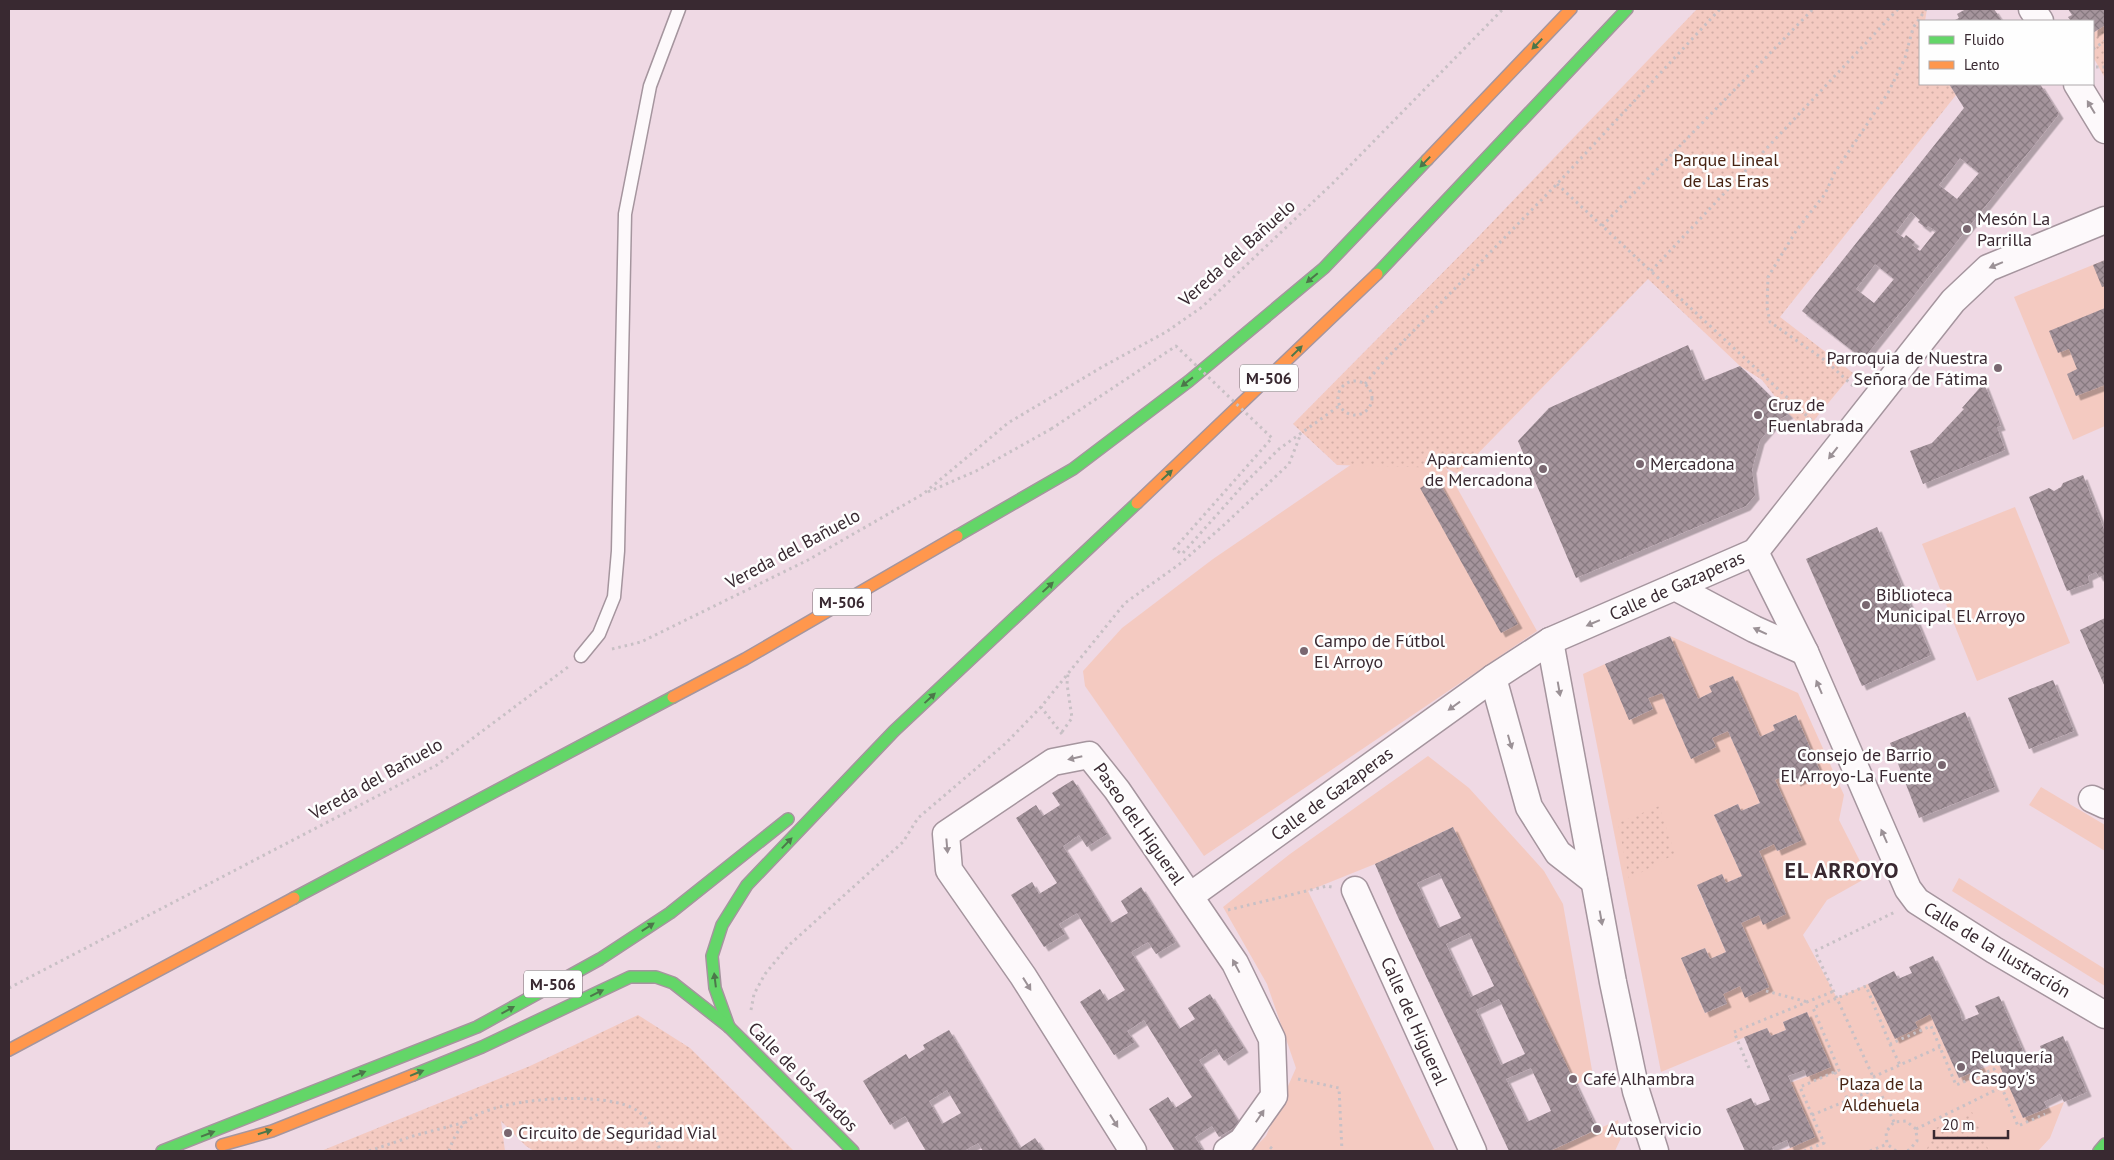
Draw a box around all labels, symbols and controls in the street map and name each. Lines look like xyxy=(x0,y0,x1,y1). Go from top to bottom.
legend xyxy=(1919,20,2094,85)
text: Fluido xyxy=(1964,30,2004,49)
one-way arrow xyxy=(1531,38,1543,50)
text: Lento xyxy=(1964,55,2000,74)
one-way arrow xyxy=(2087,100,2096,113)
park label: Parque Lineal de Las Eras xyxy=(1673,148,1779,192)
one-way arrow xyxy=(1419,155,1431,167)
street label: Vereda del Bañuelo xyxy=(1173,194,1300,312)
place label: Mesón La Parrilla xyxy=(1977,207,2050,251)
marker: Mesón La Parrilla xyxy=(1961,223,1973,235)
one-way arrow xyxy=(1989,262,2003,270)
one-way arrow xyxy=(1306,272,1318,284)
one-way arrow xyxy=(1291,345,1303,357)
place label: Parroquia de Nuestra Señora de Fátima xyxy=(1827,346,1988,390)
marker: Parroquia de Nuestra Señora de Fátima xyxy=(1992,362,2004,374)
road number: M-506 xyxy=(1240,364,1298,392)
one-way arrow xyxy=(1181,377,1194,388)
place label: Cruz de Fuenlabrada xyxy=(1768,393,1864,437)
marker: Cruz de Fuenlabrada xyxy=(1752,409,1764,421)
place label: Aparcamiento de Mercadona xyxy=(1425,447,1533,491)
one-way arrow xyxy=(1828,447,1838,460)
place label: Mercadona xyxy=(1650,452,1735,475)
marker: Mercadona xyxy=(1634,458,1646,470)
marker: Aparcamiento de Mercadona xyxy=(1537,463,1549,475)
one-way arrow xyxy=(1160,469,1172,481)
street label: Vereda del Bañuelo xyxy=(721,503,864,594)
street label: Calle de Gazaperas xyxy=(1606,545,1748,626)
one-way arrow xyxy=(1042,581,1054,593)
place label: Biblioteca Municipal El Arroyo xyxy=(1876,583,2025,627)
road number: M-506 xyxy=(813,588,871,616)
marker: Biblioteca Municipal El Arroyo xyxy=(1860,599,1872,611)
one-way arrow xyxy=(1586,619,1600,627)
one-way arrow xyxy=(1753,627,1768,636)
place label: Campo de Fútbol El Arroyo xyxy=(1314,629,1446,673)
marker: Campo de Fútbol El Arroyo xyxy=(1298,645,1310,657)
one-way arrow xyxy=(1815,680,1823,694)
one-way arrow xyxy=(1555,682,1563,698)
one-way arrow xyxy=(923,692,935,704)
one-way arrow xyxy=(1447,701,1461,711)
street label: Vereda del Bañuelo xyxy=(304,732,446,825)
one-way arrow xyxy=(1507,734,1515,749)
street label: Calle de Gazaperas xyxy=(1266,742,1397,846)
place label: Consejo de Barrio El Arroyo-La Fuente xyxy=(1781,743,1932,787)
one-way arrow xyxy=(1067,754,1082,762)
street label: Paseo del Higueral xyxy=(1089,758,1191,890)
marker: Consejo de Barrio El Arroyo-La Fuente xyxy=(1936,759,1948,771)
one-way arrow xyxy=(1879,829,1887,843)
one-way arrow xyxy=(781,837,793,849)
one-way arrow xyxy=(943,838,951,854)
district label: EL ARROYO xyxy=(1785,856,1899,884)
street label: Calle de la Ilustración xyxy=(1920,897,2075,1003)
one-way arrow xyxy=(1597,910,1605,926)
one-way arrow xyxy=(641,923,655,932)
street label: Calle del Higueral xyxy=(1376,953,1453,1089)
one-way arrow xyxy=(1232,959,1240,974)
road number: M-506 xyxy=(524,971,582,998)
one-way arrow xyxy=(710,972,718,988)
one-way arrow xyxy=(1023,977,1032,991)
one-way arrow xyxy=(590,989,604,997)
one-way arrow xyxy=(501,1006,515,1014)
street label: Calle de los Arados xyxy=(744,1017,863,1136)
place label: Peluquería Casgoy's xyxy=(1971,1045,2053,1089)
marker: Peluquería Casgoy's xyxy=(1955,1061,1967,1073)
place label: Café Alhambra xyxy=(1583,1067,1695,1090)
one-way arrow xyxy=(409,1069,424,1076)
one-way arrow xyxy=(352,1070,366,1078)
park label: Plaza de la Aldehuela xyxy=(1839,1072,1923,1116)
marker: Café Alhambra xyxy=(1567,1073,1579,1085)
scale bar xyxy=(1934,1108,2008,1140)
one-way arrow xyxy=(1255,1109,1265,1123)
one-way arrow xyxy=(1110,1115,1119,1128)
text: 20 m xyxy=(1942,1115,1975,1134)
place label: Autoservicio xyxy=(1607,1117,1702,1140)
place label: Circuito de Seguridad Vial xyxy=(518,1121,717,1144)
marker: Autoservicio xyxy=(1591,1123,1603,1135)
marker: Circuito de Seguridad Vial xyxy=(502,1127,514,1139)
one-way arrow xyxy=(258,1128,273,1136)
one-way arrow xyxy=(201,1129,215,1137)

